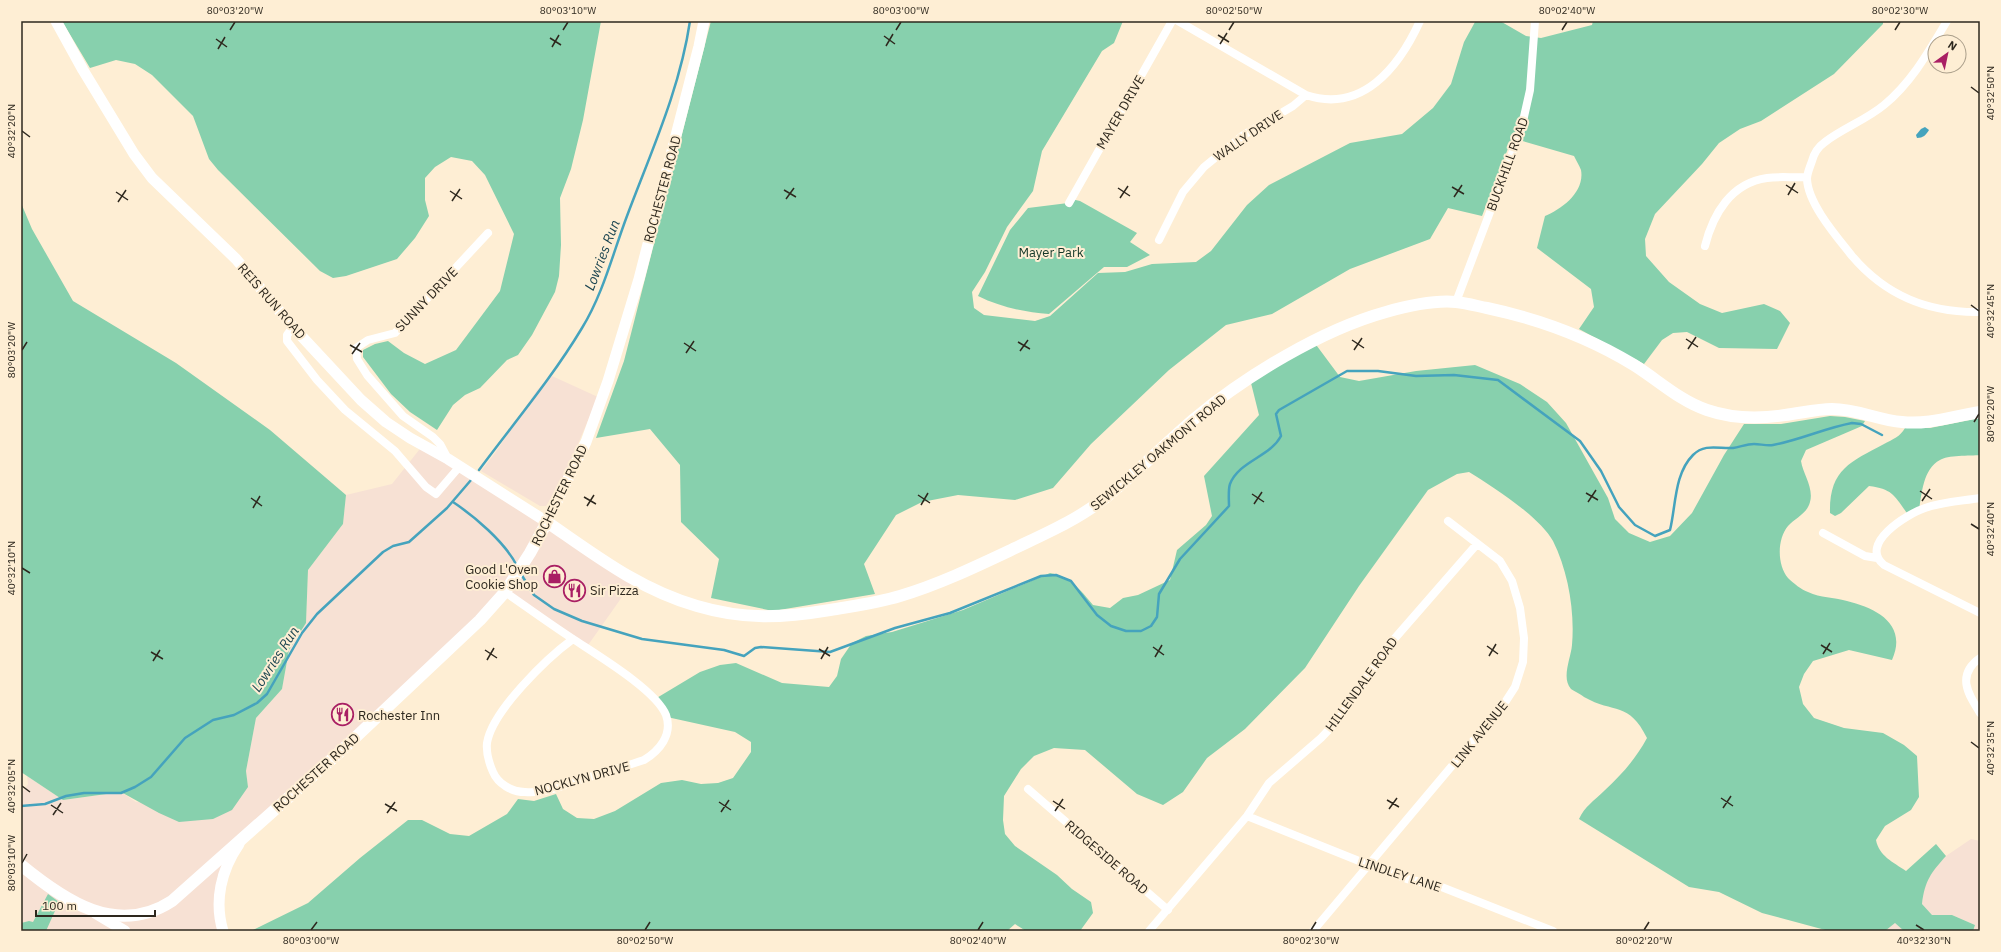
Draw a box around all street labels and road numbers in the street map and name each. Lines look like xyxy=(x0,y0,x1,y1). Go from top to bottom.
street label: MAYER DRIVE xyxy=(1092,72,1148,152)
street label: WALLY DRIVE xyxy=(1210,106,1286,165)
street label: BUCKHILL ROAD xyxy=(1483,115,1532,213)
street label: ROCHESTER ROAD xyxy=(640,134,685,245)
street label: REIS RUN ROAD xyxy=(234,260,309,343)
street label: SUNNY DRIVE xyxy=(391,263,461,335)
street label: SEWICKLEY OAKMONT ROAD xyxy=(1087,391,1230,514)
street label: ROCHESTER ROAD xyxy=(528,442,591,549)
street label: HILLENDALE ROAD xyxy=(1321,634,1401,735)
street label: LINK AVENUE xyxy=(1447,697,1512,771)
street label: ROCHESTER ROAD xyxy=(270,729,363,816)
street label: NOCKLYN DRIVE xyxy=(533,758,632,799)
street label: RIDGESIDE ROAD xyxy=(1061,816,1152,898)
street label: LINDLEY LANE xyxy=(1356,853,1443,896)

